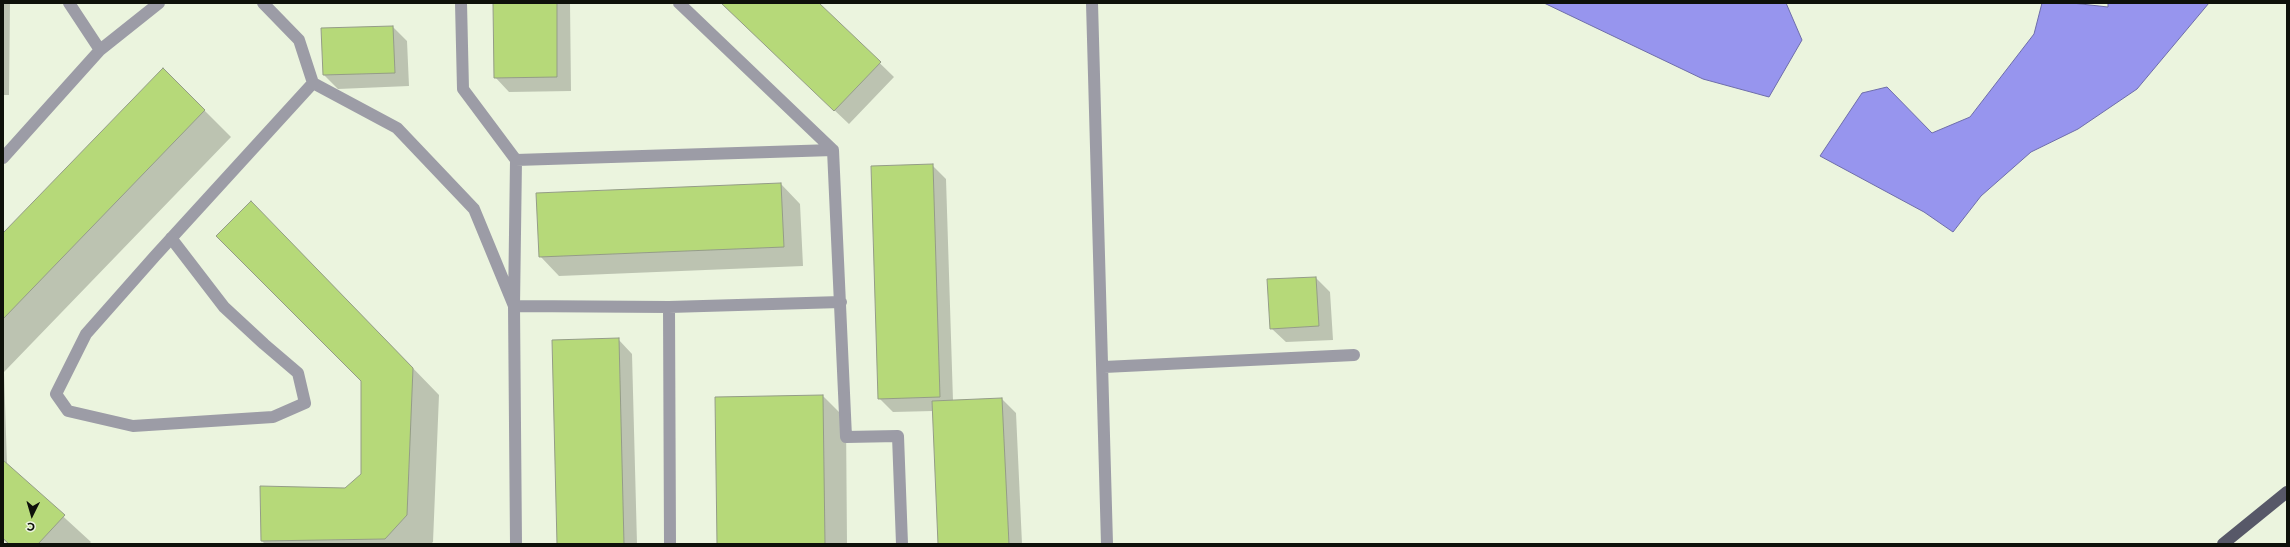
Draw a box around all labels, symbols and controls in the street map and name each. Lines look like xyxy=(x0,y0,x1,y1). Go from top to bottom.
north arrow xyxy=(12,495,52,535)
text: С xyxy=(26,520,36,534)

